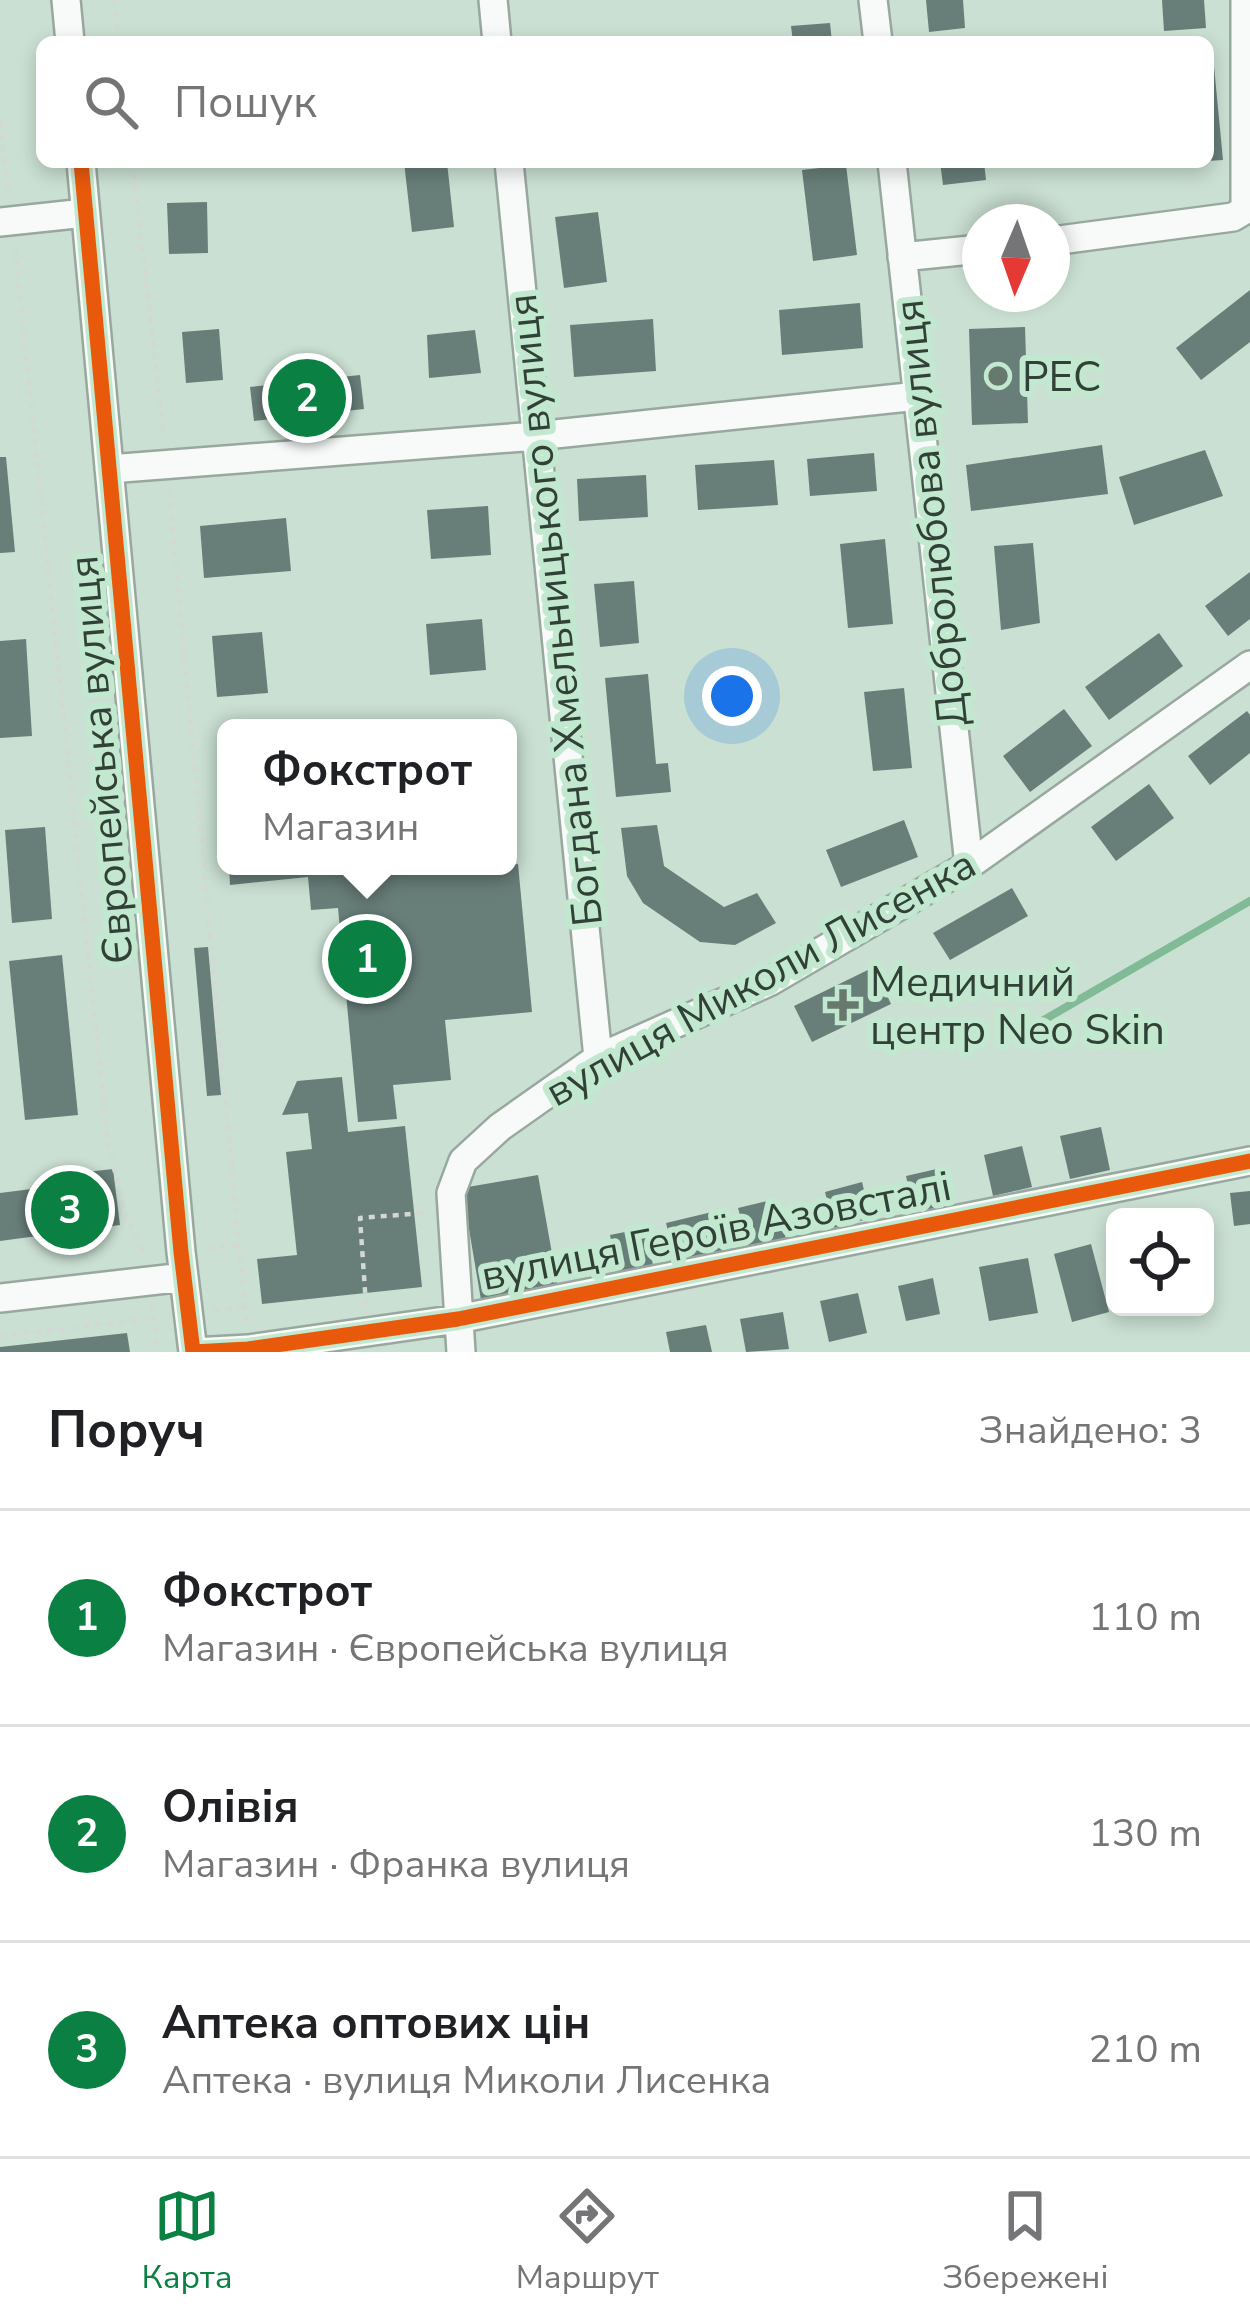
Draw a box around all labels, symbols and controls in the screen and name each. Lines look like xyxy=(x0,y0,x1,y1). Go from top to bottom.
search box xyxy=(36,36,1214,168)
icon: search xyxy=(78,69,144,135)
text: Пошук xyxy=(174,72,317,133)
north arrow xyxy=(962,204,1070,312)
street label: Богдана Хмельницького вулиця xyxy=(494,291,617,929)
street label: Добролюбова вулиця xyxy=(881,297,982,729)
place label: РЕС xyxy=(1022,349,1101,406)
pin: 2 xyxy=(268,353,346,443)
marker: РЕС xyxy=(985,363,1011,389)
street label: Європейська вулиця xyxy=(55,553,148,966)
your location xyxy=(702,666,762,726)
popup xyxy=(217,719,517,875)
text: Фокстрот xyxy=(262,740,472,801)
text: Магазин xyxy=(262,801,419,854)
street label: вулиця Миколи Лисенка xyxy=(535,836,986,1121)
pin: 1 xyxy=(328,914,406,1004)
place label: Медичний центр Neo Skin xyxy=(870,954,1165,1059)
marker: Медичний центр Neo Skin xyxy=(827,989,859,1021)
street label: вулиця Героїв Азовсталі xyxy=(476,1158,956,1305)
pin: 3 xyxy=(31,1165,109,1255)
map controls xyxy=(1106,1208,1214,1316)
button: locate xyxy=(1106,1208,1214,1316)
text: Поруч xyxy=(48,1395,205,1465)
text: Знайдено: 3 xyxy=(979,1404,1202,1457)
text: Фокстрот xyxy=(162,1561,372,1622)
text: 1 xyxy=(75,1591,99,1644)
text: 110 m xyxy=(1088,1591,1202,1644)
text: Магазин · Європейська вулиця xyxy=(162,1622,729,1675)
text: Олівія xyxy=(162,1777,299,1838)
text: 2 xyxy=(75,1807,99,1860)
text: 130 m xyxy=(1088,1807,1202,1860)
text: Магазин · Франка вулиця xyxy=(162,1838,630,1891)
text: Аптека оптових цін xyxy=(162,1993,590,2054)
text: 3 xyxy=(75,2023,99,2076)
text: 210 m xyxy=(1088,2023,1202,2076)
text: Аптека · вулиця Миколи Лисенка xyxy=(162,2054,771,2107)
tab: Карта xyxy=(142,2183,233,2300)
tab: Маршрут xyxy=(516,2183,659,2300)
tab: Збережені xyxy=(942,2183,1108,2300)

